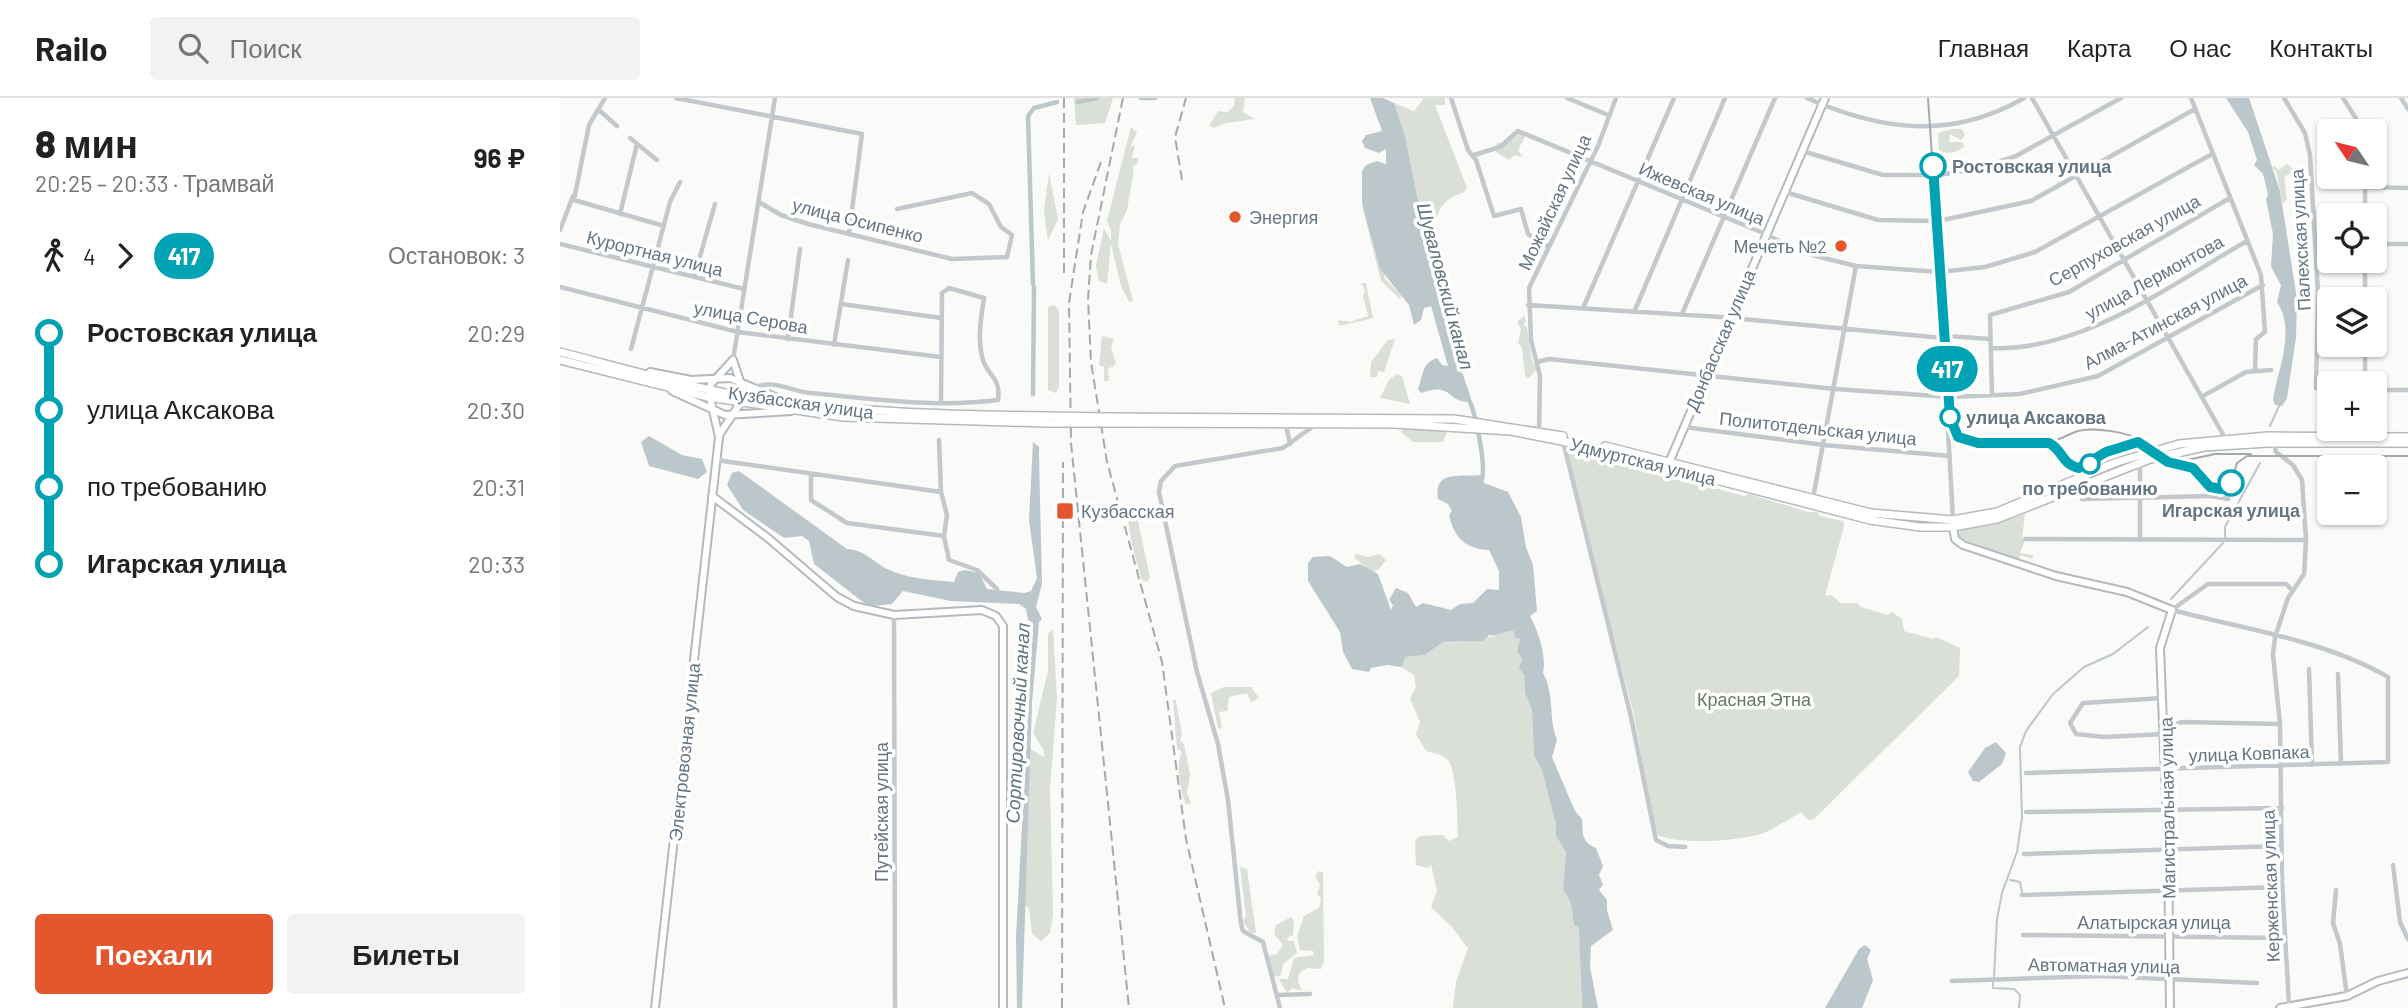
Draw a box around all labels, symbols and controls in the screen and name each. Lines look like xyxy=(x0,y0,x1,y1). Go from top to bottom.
search box xyxy=(150,17,640,80)
text: Railo xyxy=(35,28,108,68)
icon: search xyxy=(174,29,212,67)
text: Поиск xyxy=(230,32,302,63)
text: Главная xyxy=(1938,33,2029,62)
text: Карта xyxy=(2067,33,2131,62)
text: О нас xyxy=(2169,33,2231,62)
text: Контакты xyxy=(2269,33,2373,62)
north arrow xyxy=(2317,119,2387,189)
map controls xyxy=(2317,119,2387,525)
text: 8 мин xyxy=(35,120,138,166)
street label: Можайская улица xyxy=(1513,130,1595,273)
text: 96 ₽ xyxy=(474,142,525,173)
marker: Ростовская улица xyxy=(1920,153,1946,179)
place label: Ростовская улица xyxy=(1952,155,2112,177)
street label: Ижевская улица xyxy=(1636,157,1769,230)
street label: Палехская улица xyxy=(2285,168,2315,311)
text: 20:25 – 20:33 · Трамвай xyxy=(35,169,274,197)
street label: Серпуховская улица xyxy=(2044,189,2205,291)
street label: улица Осипенко xyxy=(790,193,926,247)
water label: Шуваловский канал xyxy=(1413,200,1479,372)
button: locate xyxy=(2317,203,2387,273)
place label: Энергия xyxy=(1249,206,1318,228)
marker: Энергия xyxy=(1227,209,1243,225)
street label: Курортная улица xyxy=(584,225,727,281)
street label: улица Лермонтова xyxy=(2081,229,2228,324)
place label: Мечеть №2 xyxy=(1733,235,1827,257)
icon: walk xyxy=(35,237,73,275)
icon: forward xyxy=(106,237,144,275)
marker: Мечеть №2 xyxy=(1833,238,1849,254)
text: 417 xyxy=(168,241,200,270)
text: Остановок: 3 xyxy=(388,241,525,269)
text: 4 xyxy=(83,242,96,270)
street label: Донбасская улица xyxy=(1680,265,1760,414)
street label: Алма-Атинская улица xyxy=(2080,268,2251,373)
button: layers xyxy=(2317,287,2387,357)
street label: улица Серова xyxy=(692,296,811,338)
text: Ростовская улица xyxy=(87,316,317,347)
text: 20:29 xyxy=(468,319,525,347)
line badge: 417 xyxy=(1907,346,1987,392)
text: 417 xyxy=(1931,354,1963,383)
button: + xyxy=(2317,371,2387,441)
street label: Кузбасская улица xyxy=(727,381,876,423)
text: улица Аксакова xyxy=(87,393,274,424)
text: 20:30 xyxy=(467,396,525,424)
place label: улица Аксакова xyxy=(1966,406,2107,428)
street label: Политотдельская улица xyxy=(1718,407,1919,449)
marker: улица Аксакова xyxy=(1940,407,1960,427)
street label: Удмуртская улица xyxy=(1568,432,1719,490)
marker: по требованию xyxy=(2080,454,2100,474)
button: − xyxy=(2317,455,2387,525)
text: по требованию xyxy=(87,470,267,501)
marker: Игарская улица xyxy=(2218,470,2244,496)
text: 20:31 xyxy=(472,473,525,501)
place label: по требованию xyxy=(2022,477,2158,499)
place label: Игарская улица xyxy=(2162,499,2301,521)
place label: Кузбасская xyxy=(1081,500,1174,522)
marker: Кузбасская xyxy=(1055,501,1075,521)
text: Игарская улица xyxy=(87,547,287,578)
text: 20:33 xyxy=(468,550,525,578)
water label: Сортировочный канал xyxy=(1000,622,1034,824)
street label: Электровозная улица xyxy=(664,661,704,842)
park label: Красная Этна xyxy=(1697,688,1812,710)
street label: Магистральная улица xyxy=(2154,716,2180,899)
street label: улица Ковпака xyxy=(2188,740,2311,766)
street label: Путейская улица xyxy=(870,741,892,882)
street label: Керженская улица xyxy=(2256,808,2284,963)
street label: Алатырская улица xyxy=(2077,911,2232,933)
button: Поехали xyxy=(35,914,273,994)
button: Билеты xyxy=(287,914,525,994)
street label: Автоматная улица xyxy=(2028,953,2181,977)

